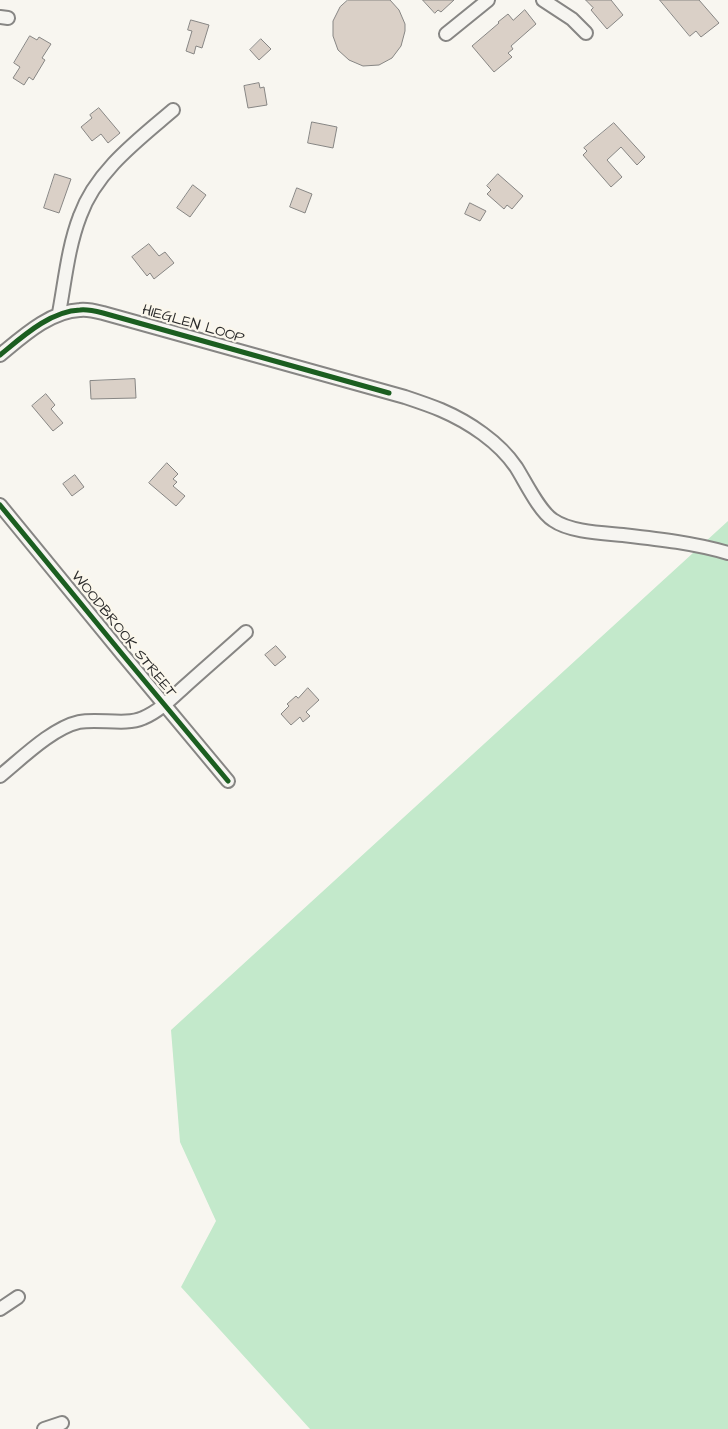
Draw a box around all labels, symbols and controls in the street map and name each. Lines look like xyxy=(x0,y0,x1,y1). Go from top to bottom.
street label: HIEGLEN LOOP xyxy=(140,302,246,348)
street label: WOODBROOK STREET xyxy=(67,568,179,702)

